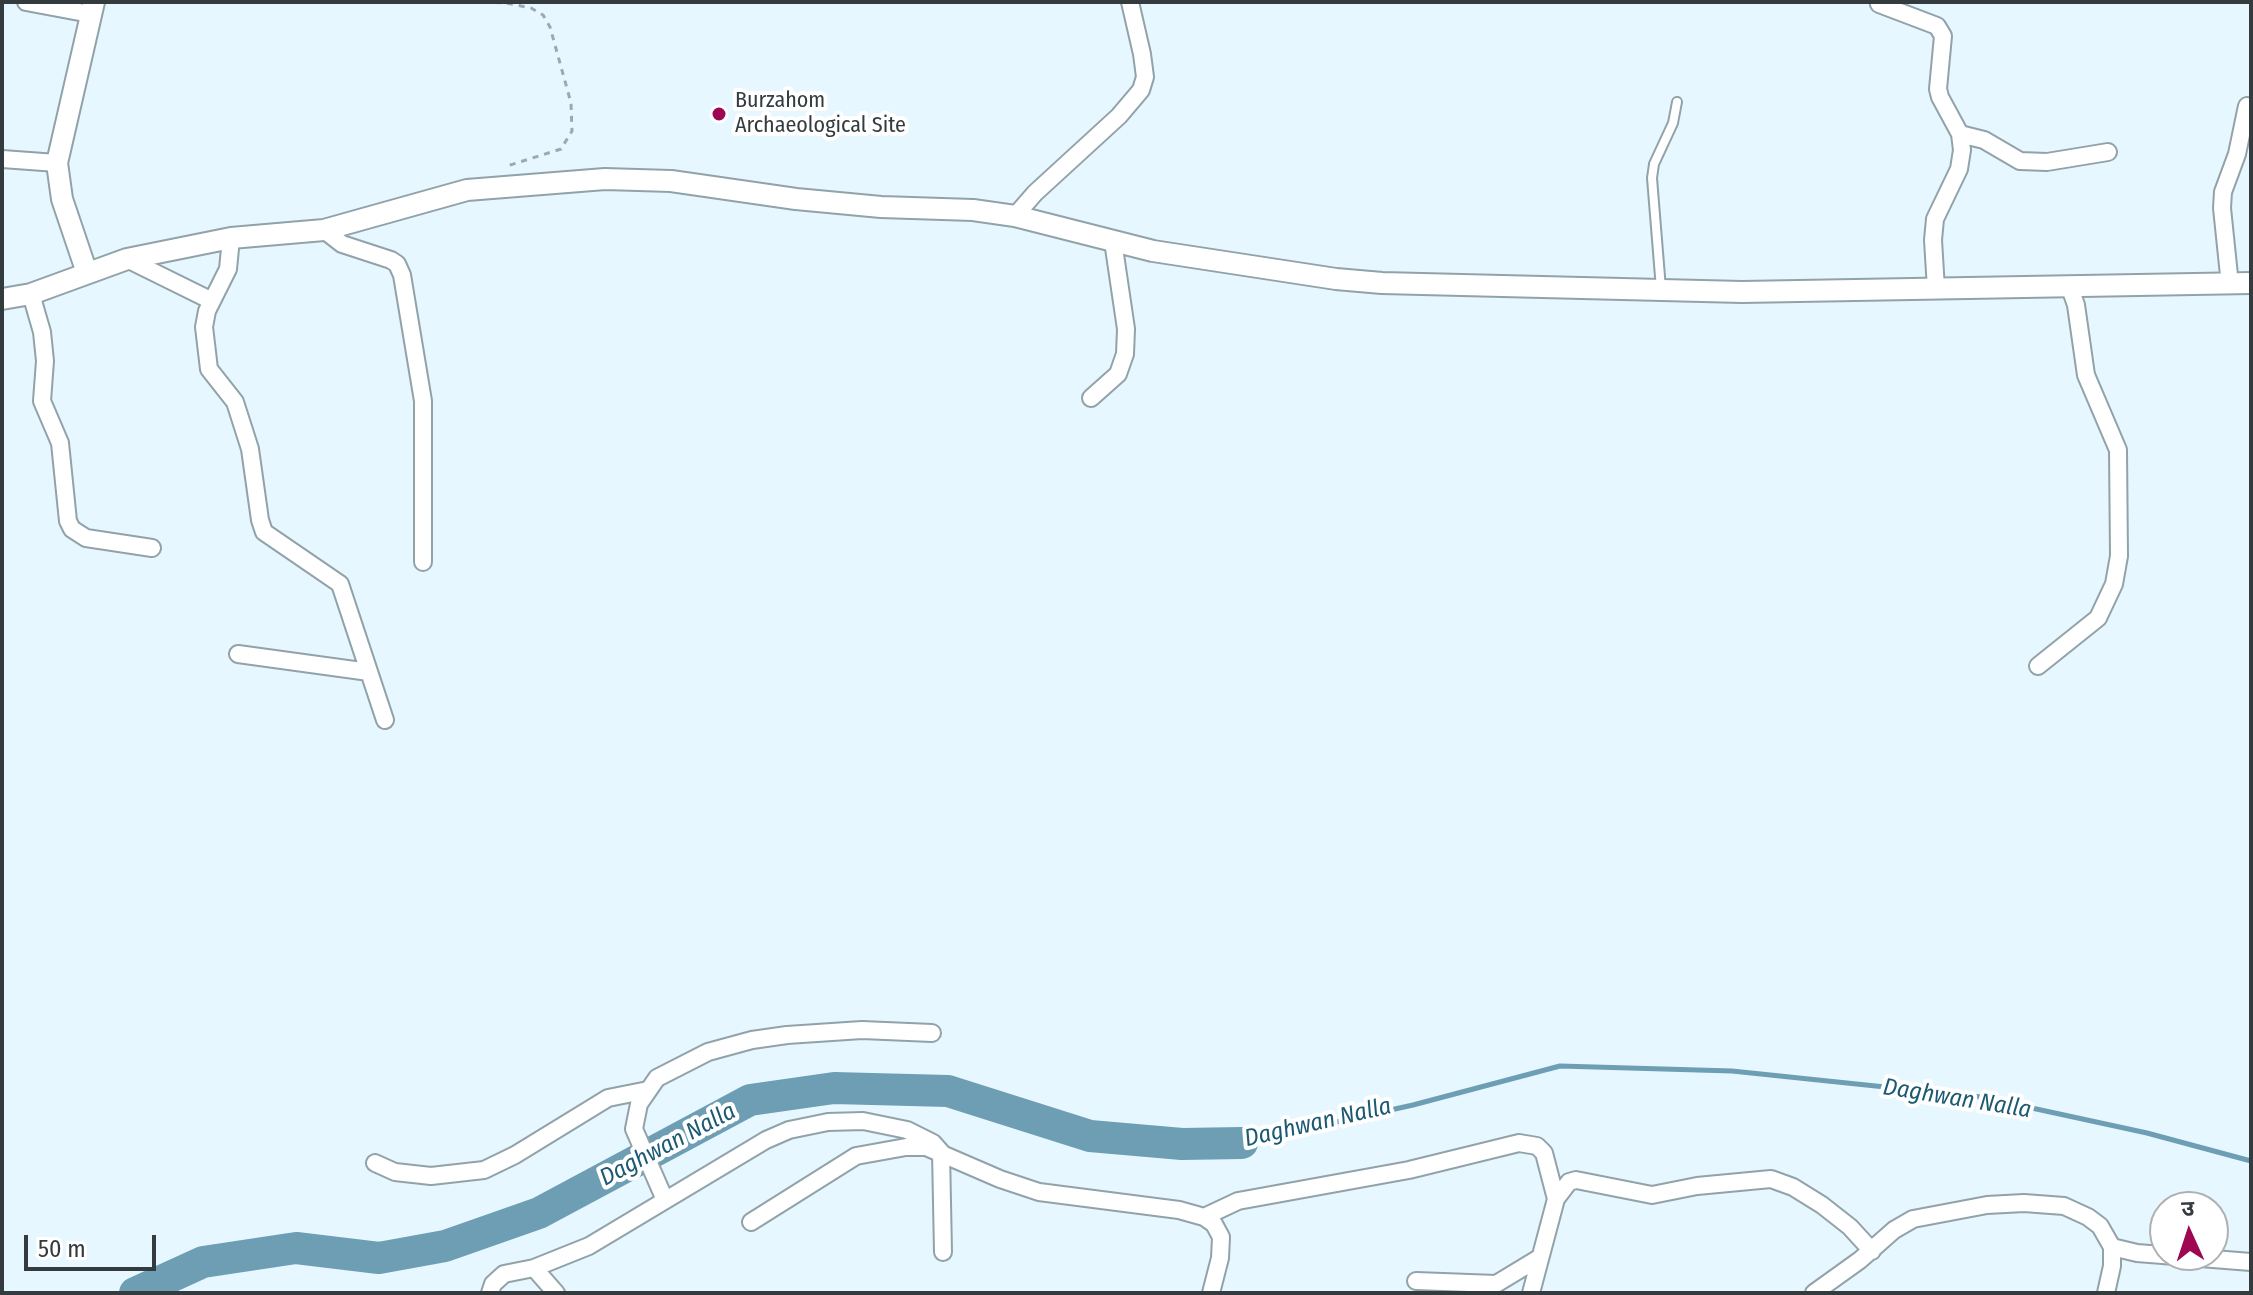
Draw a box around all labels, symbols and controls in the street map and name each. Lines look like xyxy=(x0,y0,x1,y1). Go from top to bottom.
place label: Burzahom Archaeological Site xyxy=(735,88,906,140)
marker: Burzahom Archaeological Site xyxy=(710,105,728,123)
water label: Daghwan Nalla xyxy=(1881,1073,2033,1125)
water label: Daghwan Nalla xyxy=(1242,1092,1394,1154)
water label: Daghwan Nalla xyxy=(595,1097,741,1193)
north arrow xyxy=(2149,1191,2229,1271)
text: उ xyxy=(2181,1195,2195,1222)
scale bar xyxy=(28,1219,160,1269)
text: 50 m xyxy=(38,1235,86,1263)

